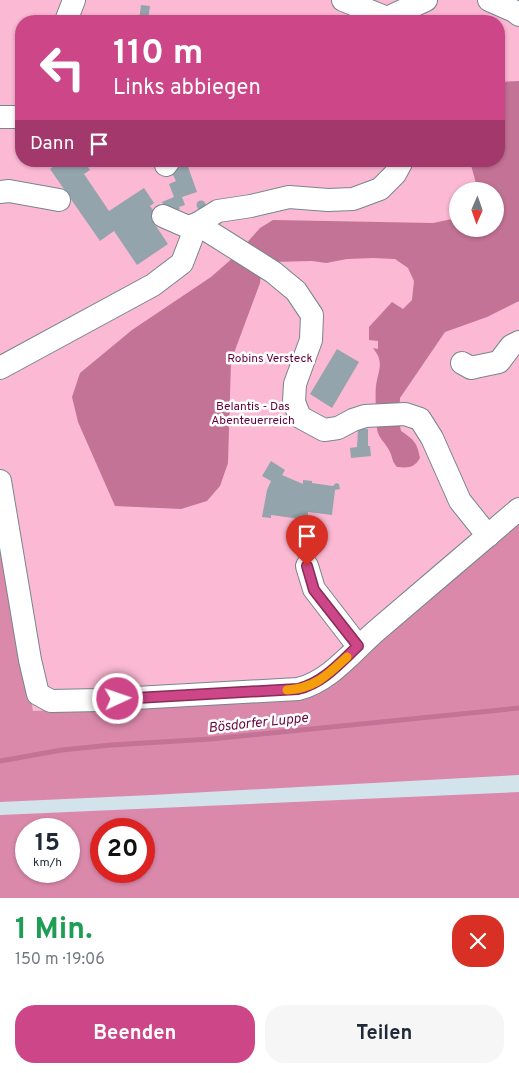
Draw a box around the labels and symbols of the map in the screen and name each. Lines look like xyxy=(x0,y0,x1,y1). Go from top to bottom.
north arrow xyxy=(449,182,504,238)
park label: Robins Versteck xyxy=(227,351,313,367)
park label: Belantis - Das Abenteuerreich xyxy=(211,399,295,429)
pin xyxy=(286,515,328,566)
position arrow xyxy=(91,672,143,724)
water label: Bösdorfer Luppe xyxy=(207,710,310,737)
speed limit sign: 20 xyxy=(90,818,155,883)

